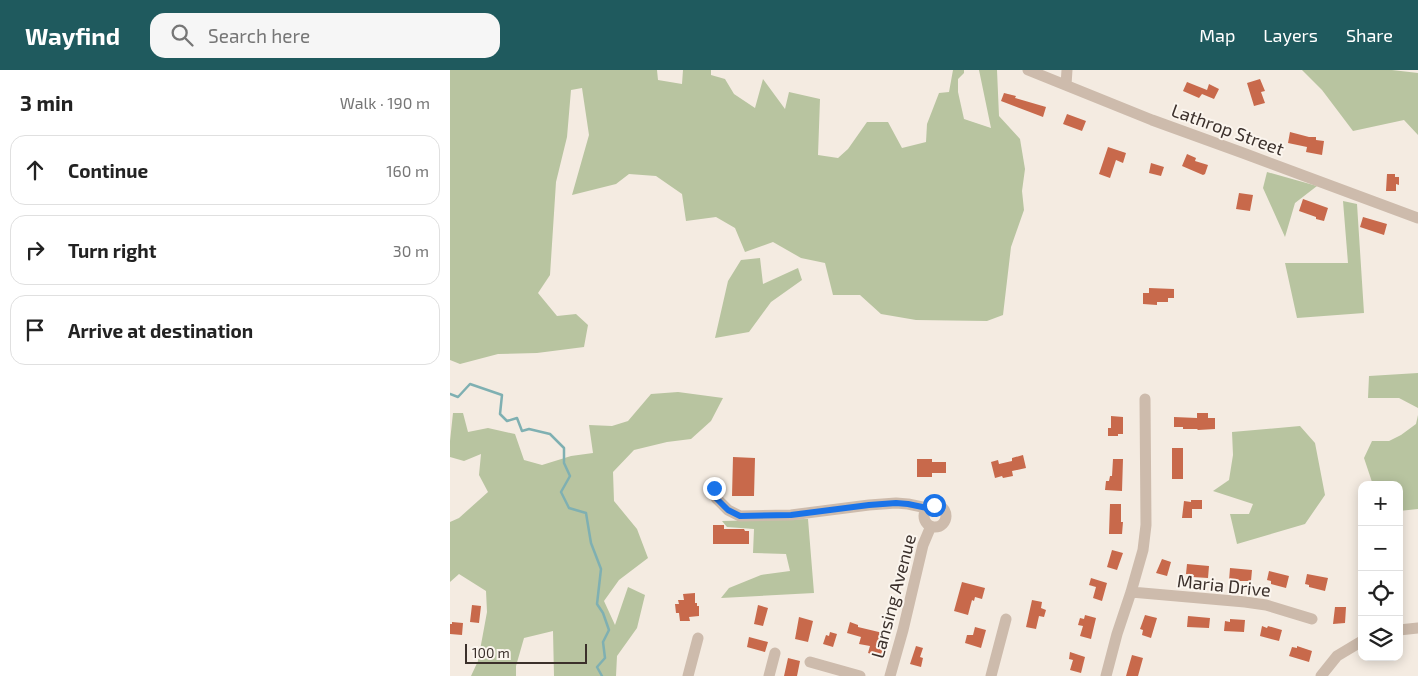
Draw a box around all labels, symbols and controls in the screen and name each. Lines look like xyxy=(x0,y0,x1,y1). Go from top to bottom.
search box xyxy=(150,13,500,58)
text: Wayfind xyxy=(25,21,120,50)
icon: search xyxy=(168,21,196,49)
text: Search here xyxy=(208,24,310,47)
text: Map xyxy=(1199,24,1235,46)
text: Layers xyxy=(1263,24,1318,46)
text: Share xyxy=(1346,24,1393,46)
text: 3 min xyxy=(20,90,73,115)
text: Walk · 190 m xyxy=(340,93,430,112)
street label: Lathrop Street xyxy=(1169,98,1287,160)
icon: ahead xyxy=(21,156,49,184)
text: Continue xyxy=(68,159,148,182)
text: 160 m xyxy=(386,161,429,180)
icon: right xyxy=(21,236,49,264)
text: Turn right xyxy=(68,239,156,262)
text: 30 m xyxy=(393,241,429,260)
icon: arrive xyxy=(21,316,49,344)
text: Arrive at destination xyxy=(68,319,253,342)
route end xyxy=(703,477,726,500)
map controls xyxy=(1358,481,1403,661)
button: + xyxy=(1358,481,1403,526)
route start xyxy=(923,494,946,517)
button: − xyxy=(1358,526,1403,571)
street label: Lansing Avenue xyxy=(866,532,920,660)
street label: Maria Drive xyxy=(1176,569,1272,601)
button: locate xyxy=(1358,571,1403,616)
button: layers xyxy=(1358,616,1403,661)
scale bar xyxy=(465,641,588,664)
text: 100 m xyxy=(472,644,510,661)

